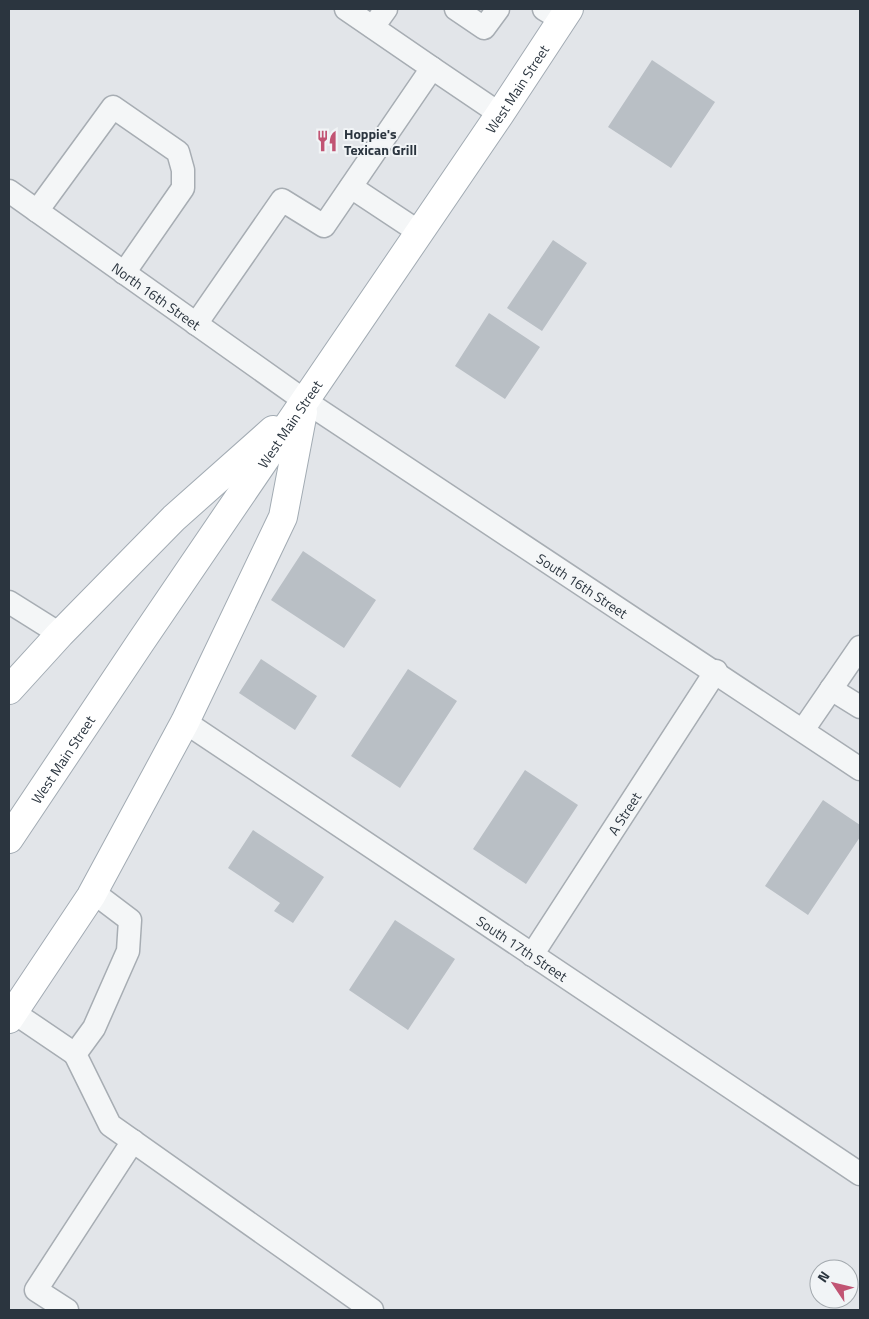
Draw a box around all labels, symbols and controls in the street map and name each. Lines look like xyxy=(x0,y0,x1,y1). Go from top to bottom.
street label: West Main Street xyxy=(480,40,554,137)
place label: Hoppie's Texican Grill xyxy=(344,123,417,160)
restaurant icon: Hoppie's Texican Grill xyxy=(314,128,340,154)
street label: North 16th Street xyxy=(108,257,205,335)
street label: West Main Street xyxy=(252,375,327,472)
street label: South 16th Street xyxy=(533,547,632,623)
street label: West Main Street xyxy=(25,711,100,808)
street label: A Street xyxy=(602,787,646,839)
street label: South 17th Street xyxy=(473,910,572,986)
north arrow xyxy=(809,1259,859,1309)
text: N xyxy=(812,1266,834,1286)

